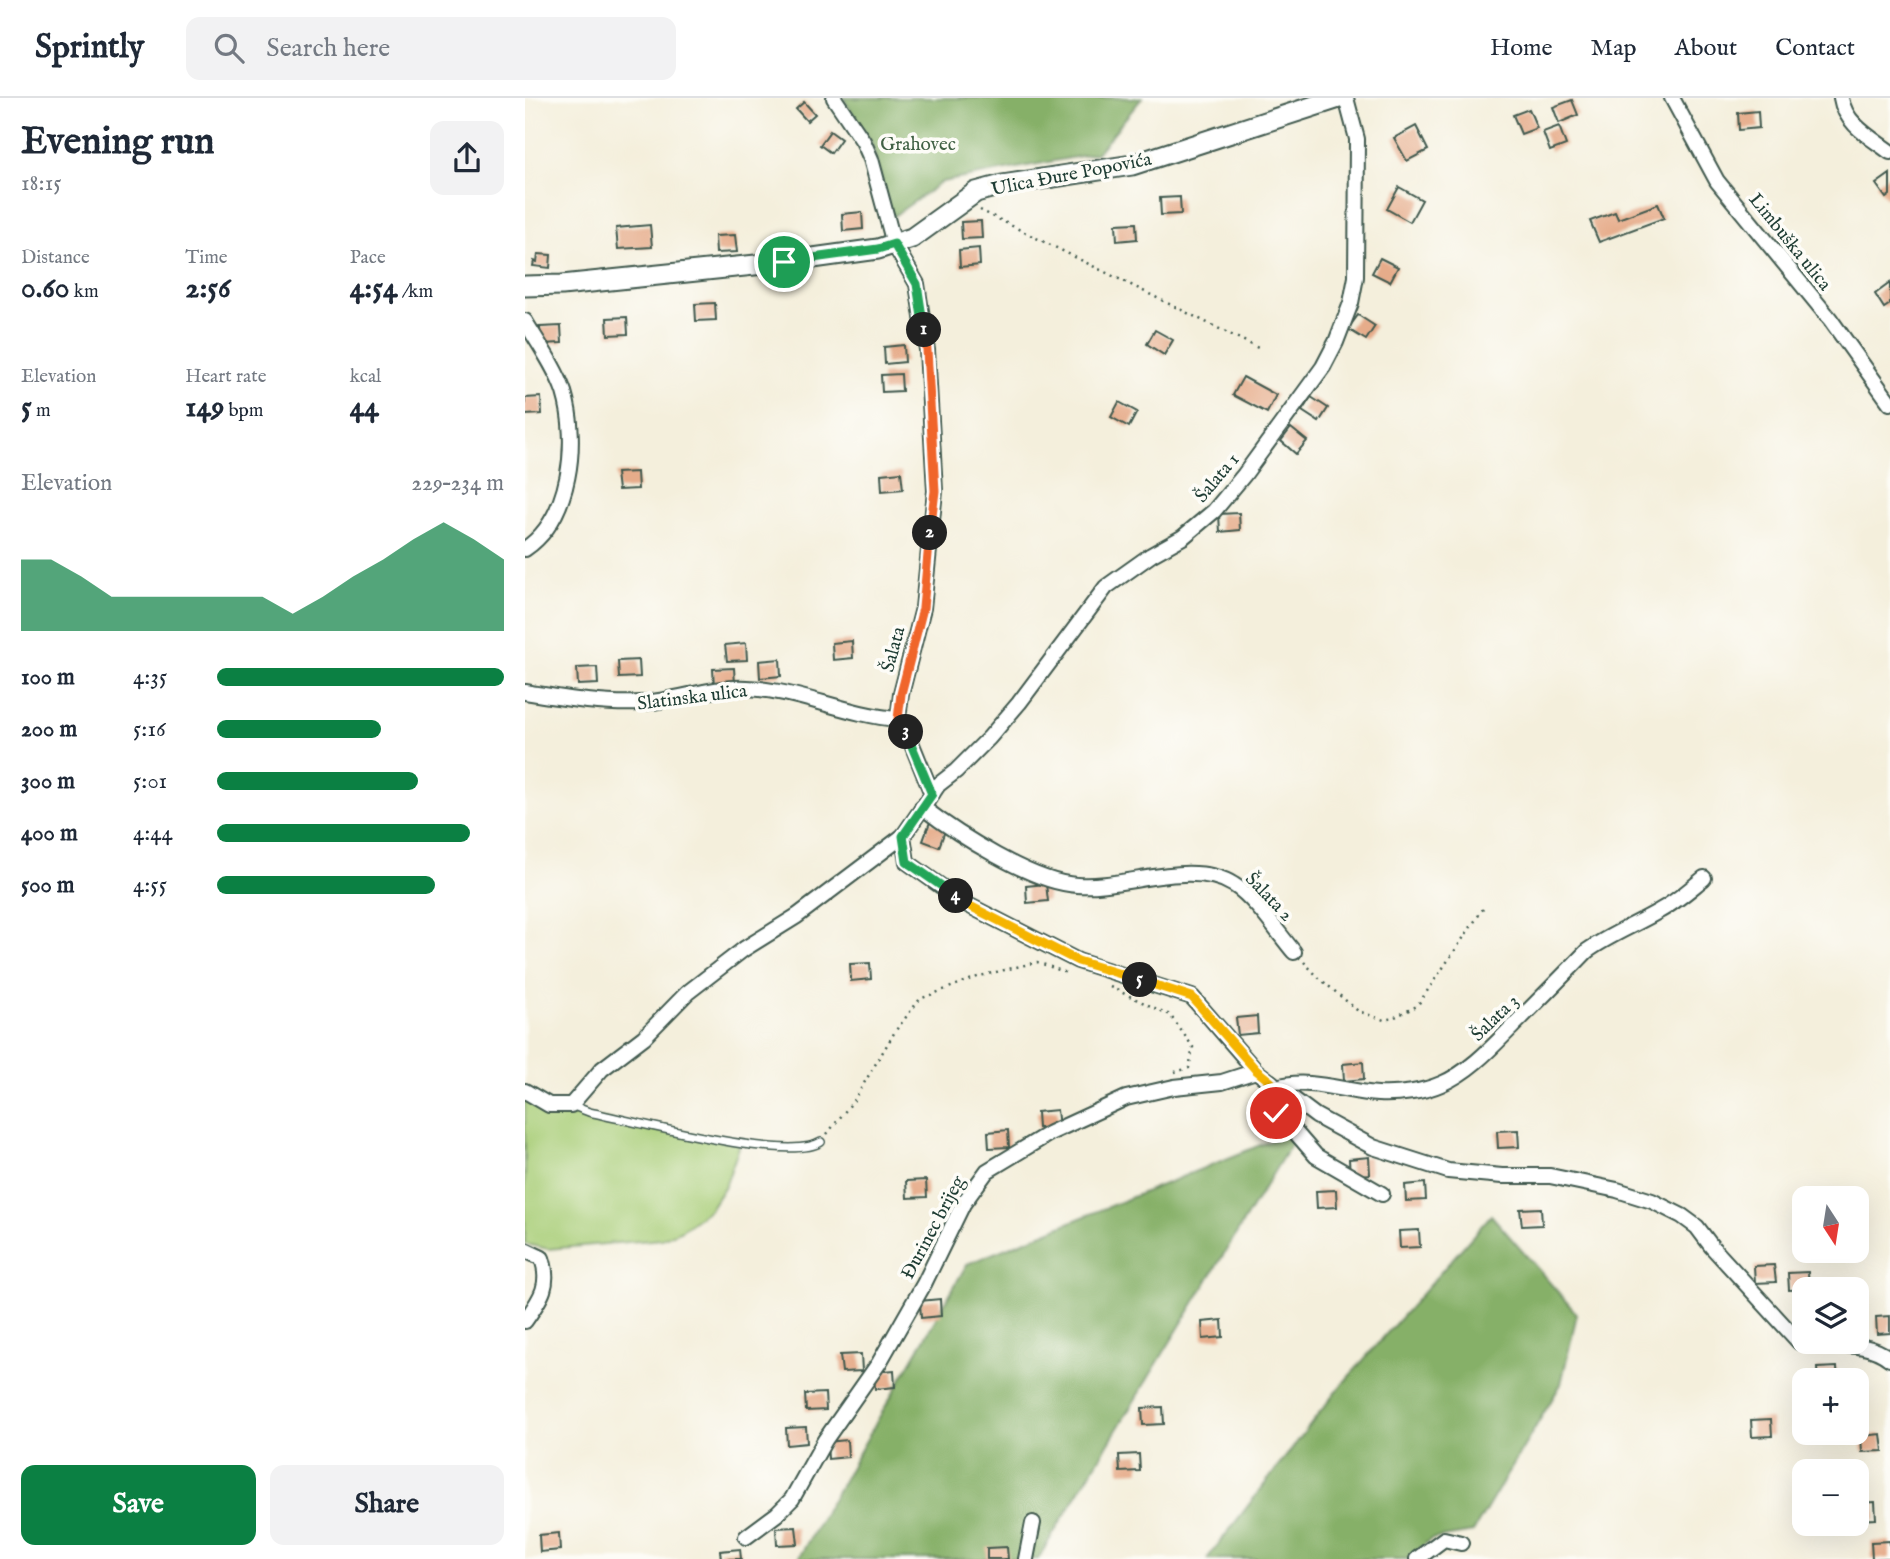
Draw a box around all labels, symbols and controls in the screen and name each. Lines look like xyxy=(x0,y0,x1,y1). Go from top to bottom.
search box xyxy=(186,17,676,80)
text: Sprintly xyxy=(35,27,144,69)
icon: search xyxy=(210,29,248,67)
text: Search here xyxy=(266,32,390,65)
text: Home xyxy=(1490,33,1553,64)
text: Map xyxy=(1591,33,1637,64)
text: About xyxy=(1675,33,1737,64)
text: Contact xyxy=(1775,33,1855,64)
text: Evening run xyxy=(21,119,215,167)
button: share xyxy=(430,121,504,195)
park label: Grahovec xyxy=(880,133,956,157)
street label: Ulica Đure Popovića xyxy=(989,147,1154,202)
text: 18:15 xyxy=(21,169,62,198)
street label: Limbuška ulica xyxy=(1743,189,1837,297)
pin xyxy=(754,232,814,292)
icon: arrive xyxy=(765,243,803,281)
text: Distance xyxy=(21,246,90,270)
text: Time xyxy=(185,246,228,270)
text: Pace xyxy=(350,246,386,270)
text: 0.60 xyxy=(21,270,70,308)
text: 2:56 xyxy=(185,270,231,308)
text: 4:54 xyxy=(350,270,398,308)
text: km xyxy=(70,280,99,304)
text: /km xyxy=(398,280,433,304)
pin: 1 xyxy=(907,313,941,348)
text: 1 xyxy=(920,317,927,341)
text: Elevation xyxy=(21,365,96,389)
text: Heart rate xyxy=(185,365,266,389)
text: kcal xyxy=(350,365,381,389)
text: 5 xyxy=(21,389,32,427)
text: 149 xyxy=(185,389,224,427)
text: 44 xyxy=(350,389,379,427)
text: m xyxy=(32,399,51,423)
text: bpm xyxy=(224,399,264,423)
street label: Šalata 1 xyxy=(1189,448,1245,508)
text: Elevation xyxy=(21,469,112,498)
text: 229–234 m xyxy=(411,469,504,498)
pin: 2 xyxy=(913,516,947,550)
text: 2 xyxy=(925,520,934,544)
street label: Šalata xyxy=(875,623,912,675)
text: 100 m xyxy=(21,663,75,692)
text: 4:35 xyxy=(133,663,167,692)
street label: Slatinska ulica xyxy=(636,679,749,717)
pin: 3 xyxy=(889,714,923,750)
text: 200 m xyxy=(21,715,77,744)
text: 5:16 xyxy=(133,715,166,744)
text: 3 xyxy=(902,719,909,743)
text: 300 m xyxy=(21,767,75,796)
text: 5:01 xyxy=(133,767,167,796)
text: 400 m xyxy=(21,819,78,848)
text: 4:44 xyxy=(133,819,173,848)
street label: Šalata 2 xyxy=(1239,867,1299,927)
text: 500 m xyxy=(21,871,75,900)
text: 4:55 xyxy=(133,871,167,900)
pin: 4 xyxy=(939,878,973,914)
text: 4 xyxy=(951,883,960,907)
pin: 5 xyxy=(1123,962,1157,998)
text: 5 xyxy=(1136,967,1143,991)
street label: Šalata 3 xyxy=(1466,989,1524,1047)
pin xyxy=(1246,1083,1306,1143)
icon: check xyxy=(1257,1094,1295,1132)
street label: Đurinec brijeg xyxy=(896,1171,971,1284)
north arrow xyxy=(1792,1186,1869,1264)
map controls xyxy=(1792,1186,1869,1536)
button: layers xyxy=(1792,1277,1869,1354)
button: + xyxy=(1792,1368,1869,1445)
button: − xyxy=(1792,1459,1869,1536)
button: Save xyxy=(21,1465,256,1545)
button: Share xyxy=(270,1465,504,1545)

